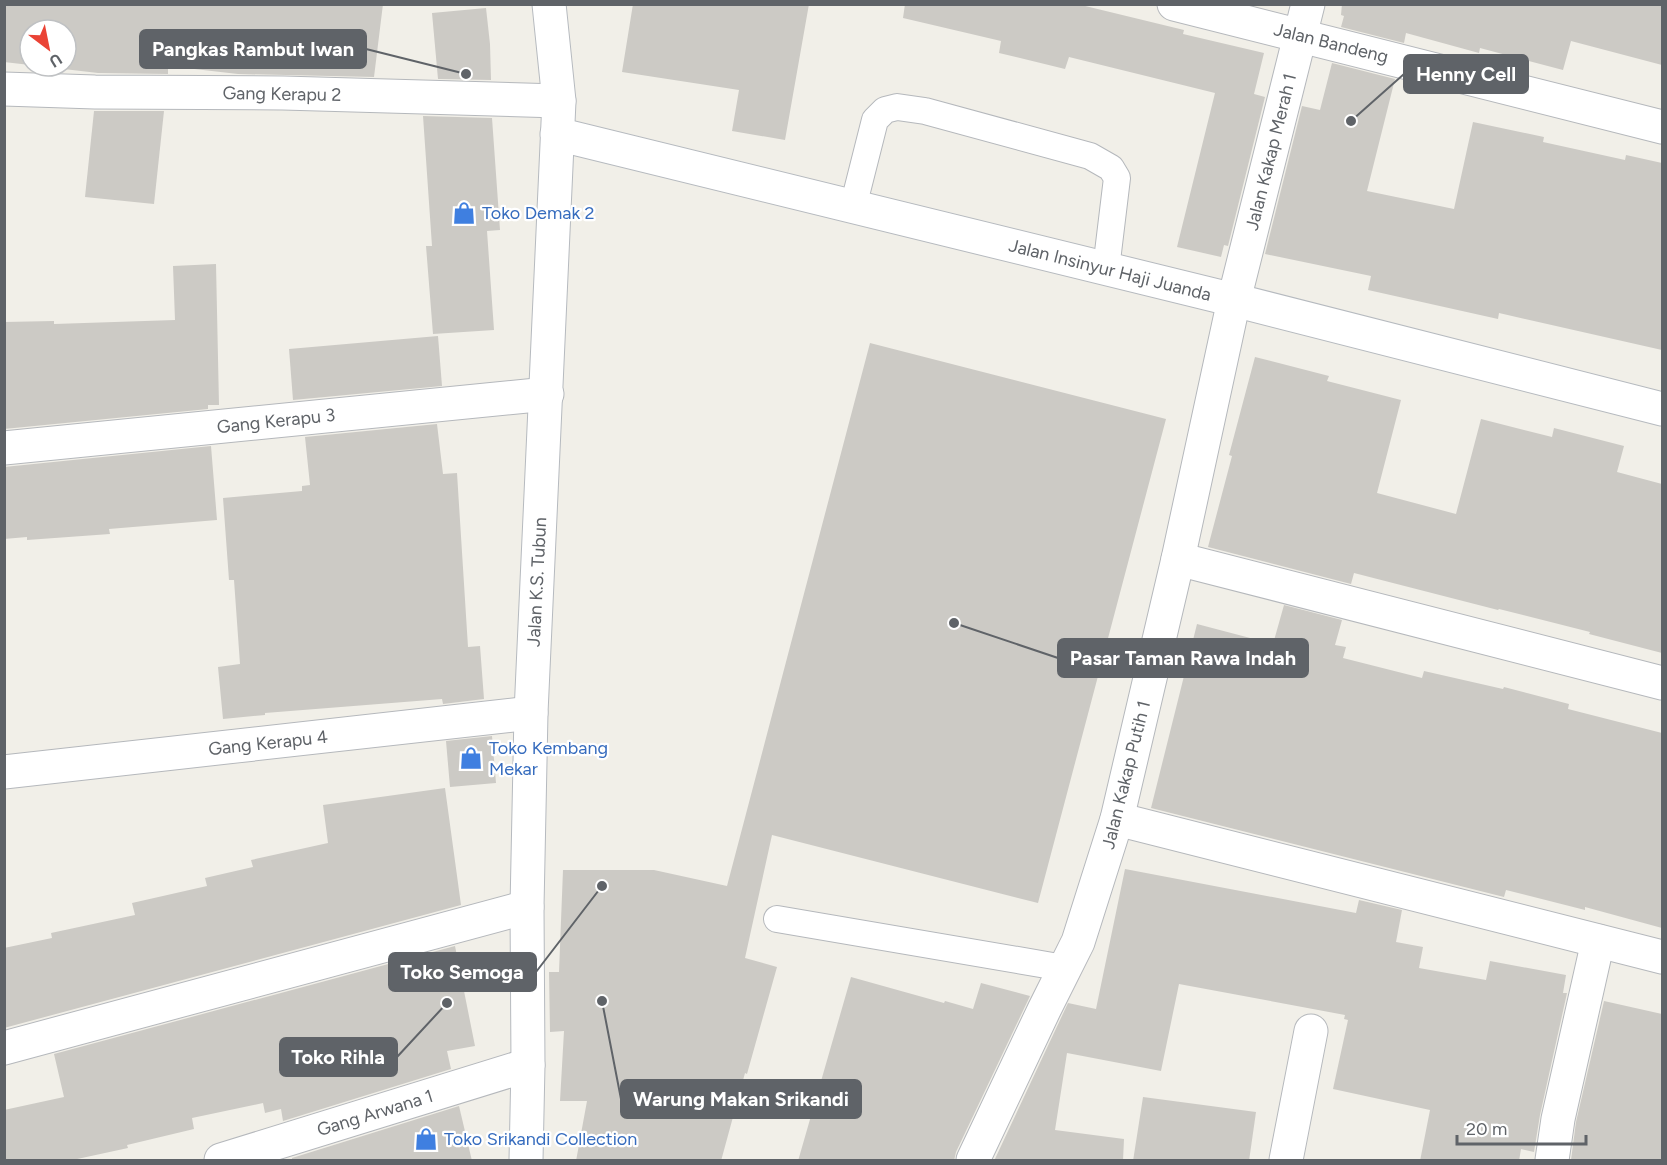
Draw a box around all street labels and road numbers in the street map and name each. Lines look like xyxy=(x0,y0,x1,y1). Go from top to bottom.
street label: Jalan Bandeng xyxy=(1271,18,1391,68)
street label: Jalan Kakap Merah 1 xyxy=(1241,71,1301,233)
street label: Gang Kerapu 2 xyxy=(222,82,342,106)
street label: Jalan Insinyur Haji Juanda xyxy=(1006,234,1214,306)
street label: Gang Kerapu 3 xyxy=(216,404,336,438)
street label: Jalan K.S. Tubun xyxy=(523,517,551,647)
street label: Jalan Kakap Putih 1 xyxy=(1097,699,1155,851)
street label: Gang Kerapu 4 xyxy=(207,726,329,760)
street label: Gang Arwana 1 xyxy=(314,1085,436,1141)

